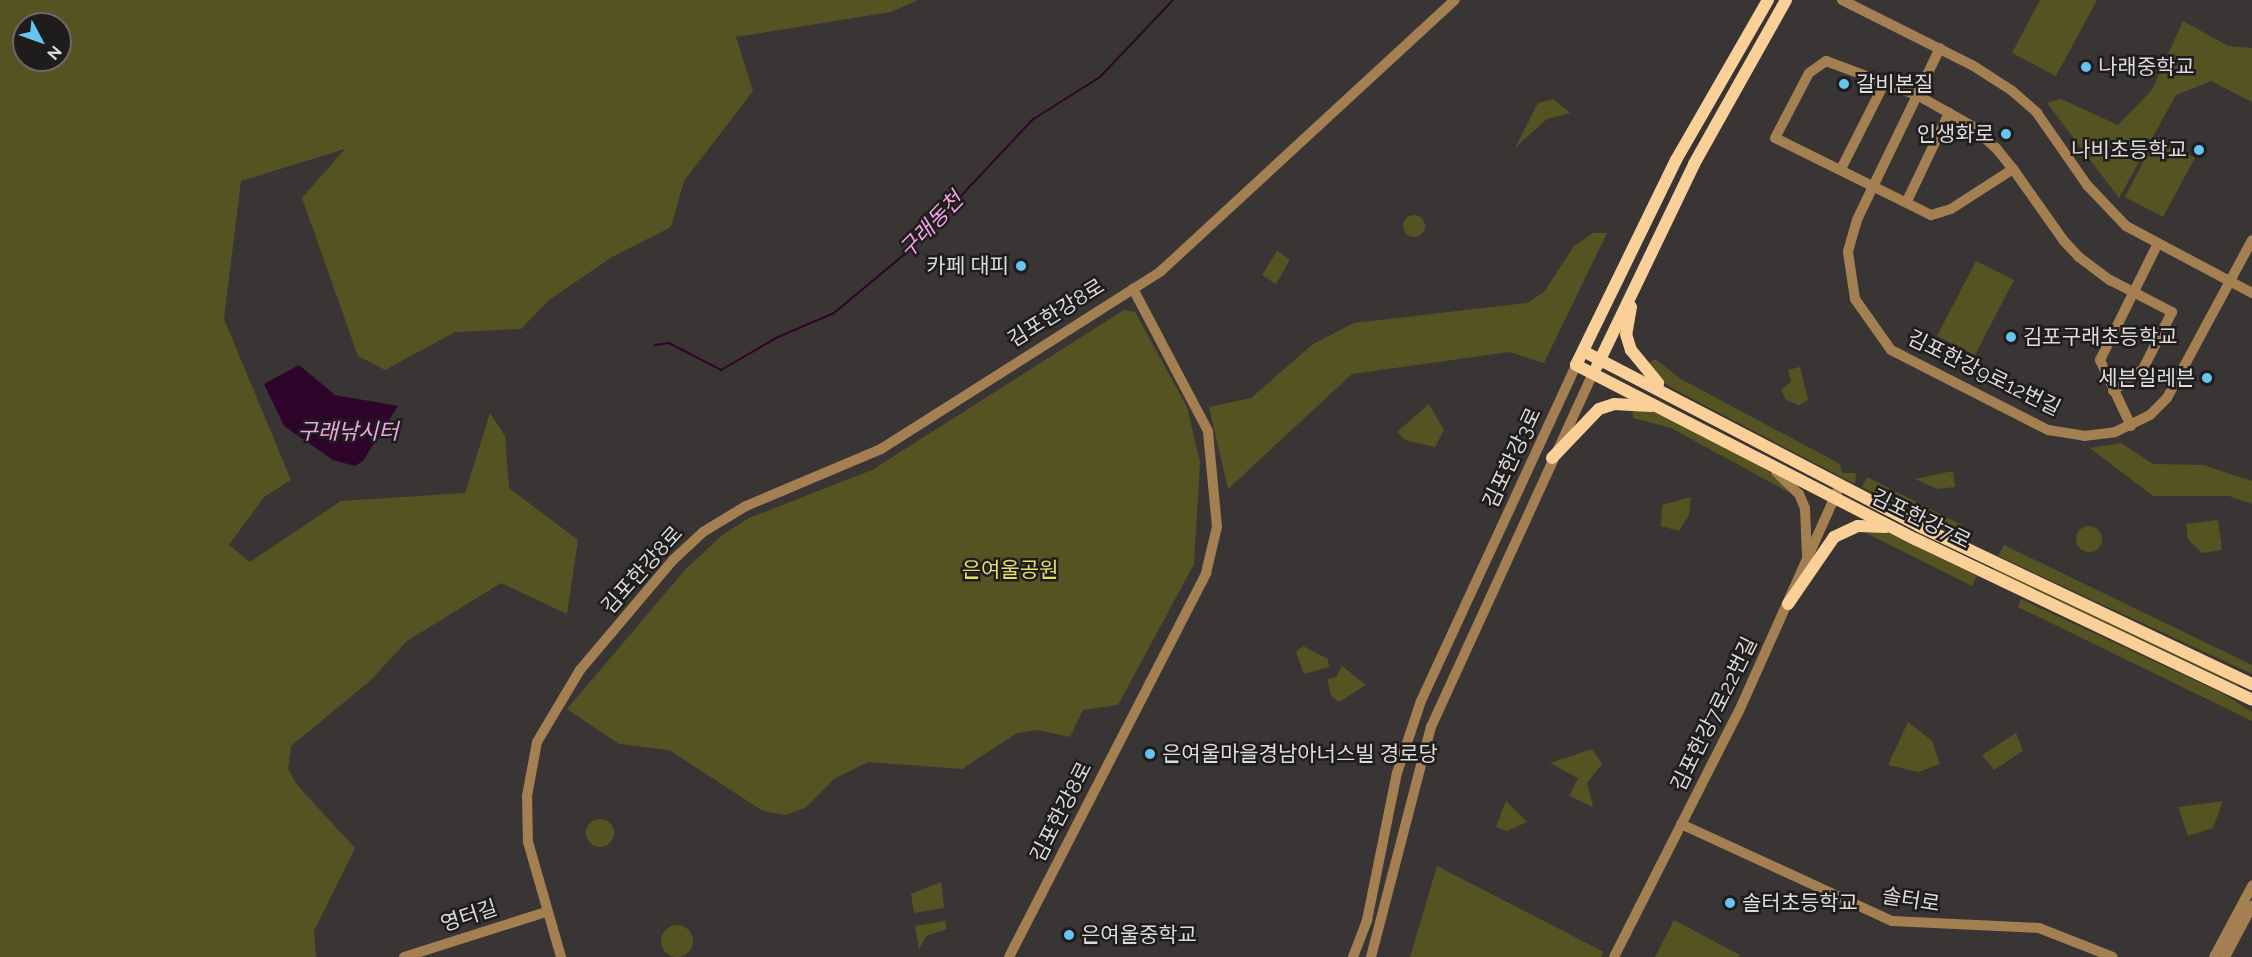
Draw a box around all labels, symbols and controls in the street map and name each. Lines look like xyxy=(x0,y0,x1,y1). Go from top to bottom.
north arrow xyxy=(12,12,72,72)
text: N xyxy=(43,42,66,64)
place label: 나래중학교 xyxy=(2098,54,2195,80)
marker: 나래중학교 xyxy=(2079,60,2093,74)
place label: 갈비본질 xyxy=(1856,71,1933,97)
marker: 갈비본질 xyxy=(1837,77,1851,91)
place label: 인생화로 xyxy=(1917,121,1994,147)
marker: 인생화로 xyxy=(1999,127,2013,141)
place label: 나비초등학교 xyxy=(2071,137,2187,163)
marker: 나비초등학교 xyxy=(2192,143,2206,157)
water label: 구래동천 xyxy=(893,187,969,263)
place label: 카페 대피 xyxy=(926,253,1009,279)
marker: 카페 대피 xyxy=(1014,259,1028,273)
street label: 김포한강8로 xyxy=(1003,273,1109,353)
place label: 김포구래초등학교 xyxy=(2023,324,2178,350)
street label: 김포한강9로12번길 xyxy=(1903,325,2065,421)
marker: 김포구래초등학교 xyxy=(2004,330,2018,344)
place label: 세븐일레븐 xyxy=(2098,365,2195,391)
marker: 세븐일레븐 xyxy=(2200,371,2214,385)
street label: 김포한강3로 xyxy=(1478,404,1546,512)
water label: 구래낚시터 xyxy=(297,419,399,445)
street label: 김포한강7로 xyxy=(1867,484,1975,554)
street label: 김포한강8로 xyxy=(596,521,688,619)
park label: 은여울공원 xyxy=(962,557,1058,583)
street label: 김포한강7로22번길 xyxy=(1666,633,1762,795)
place label: 은여울마을경남아너스빌 경로당 xyxy=(1162,741,1438,767)
marker: 은여울마을경남아너스빌 경로당 xyxy=(1143,747,1157,761)
street label: 김포한강8로 xyxy=(1025,758,1097,866)
street label: 솔터로 xyxy=(1880,883,1942,917)
place label: 솔터초등학교 xyxy=(1742,890,1858,916)
street label: 영터길 xyxy=(438,895,500,937)
marker: 솔터초등학교 xyxy=(1723,896,1737,910)
place label: 은여울중학교 xyxy=(1081,922,1197,948)
marker: 은여울중학교 xyxy=(1062,928,1076,942)

